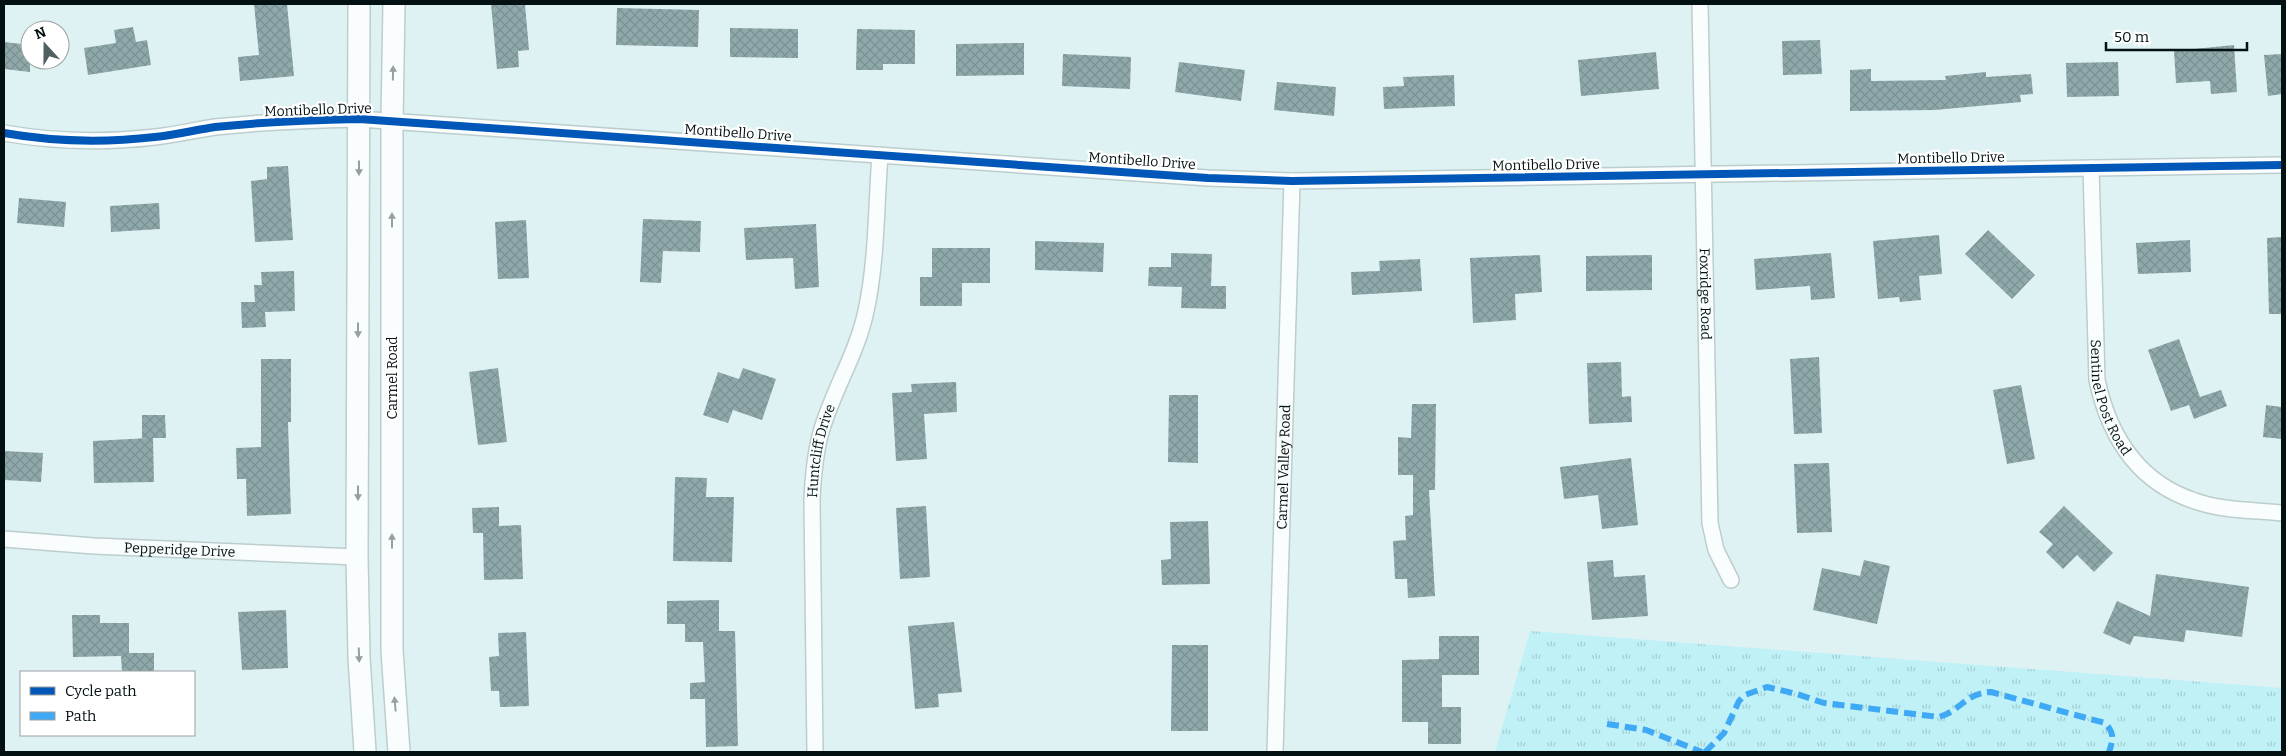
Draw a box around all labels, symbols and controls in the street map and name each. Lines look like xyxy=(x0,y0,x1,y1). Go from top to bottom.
north arrow xyxy=(20,20,70,70)
scale bar xyxy=(2106,20,2247,52)
text: N xyxy=(32,23,49,43)
text: 50 m xyxy=(2114,28,2150,46)
one-way arrow xyxy=(389,64,397,80)
street label: Montibello Drive xyxy=(264,100,372,120)
street label: Montibello Drive xyxy=(684,121,792,145)
street label: Montibello Drive xyxy=(1088,149,1196,173)
street label: Montibello Drive xyxy=(1897,149,2005,167)
street label: Montibello Drive xyxy=(1492,156,1600,174)
one-way arrow xyxy=(355,160,363,176)
one-way arrow xyxy=(388,212,396,228)
street label: Foxridge Road xyxy=(1696,248,1715,340)
one-way arrow xyxy=(354,323,362,339)
street label: Carmel Road xyxy=(384,336,401,420)
street label: Sentinel Post Road xyxy=(2087,339,2135,459)
street label: Huntcliff Drive xyxy=(804,401,838,498)
street label: Carmel Valley Road xyxy=(1273,404,1294,530)
one-way arrow xyxy=(354,485,362,501)
one-way arrow xyxy=(388,533,396,549)
street label: Pepperidge Drive xyxy=(124,539,236,560)
one-way arrow xyxy=(355,648,363,664)
legend xyxy=(20,671,195,736)
text: Cycle path xyxy=(65,682,137,700)
one-way arrow xyxy=(391,695,399,711)
text: Path xyxy=(65,707,97,725)

